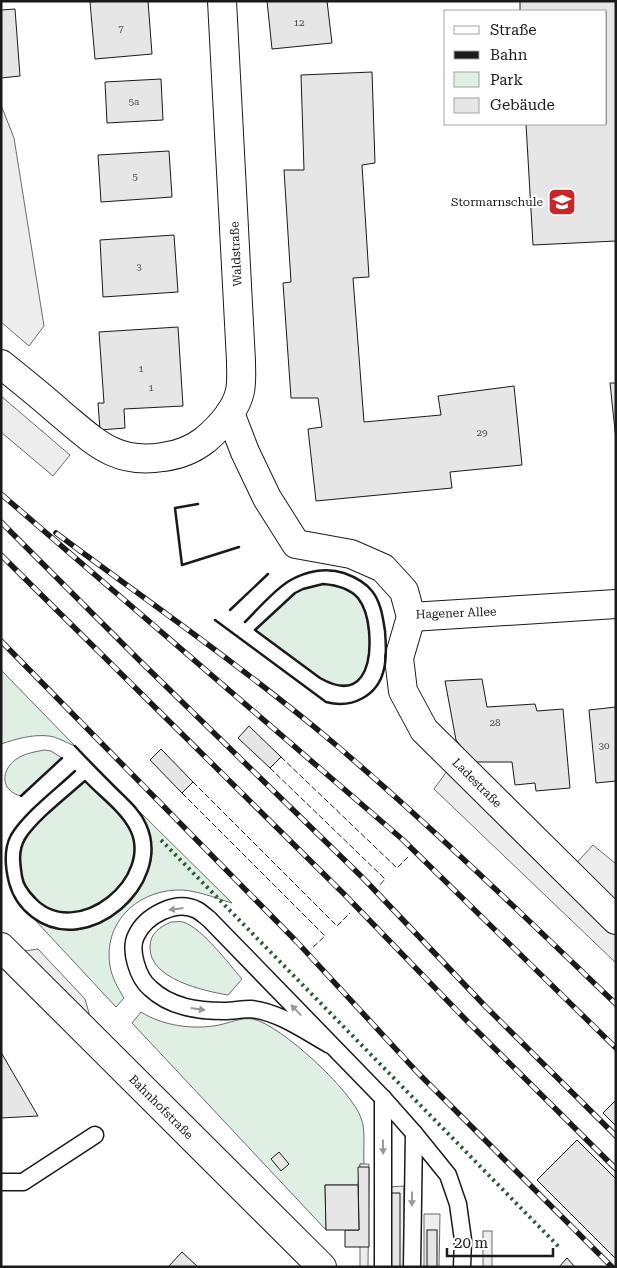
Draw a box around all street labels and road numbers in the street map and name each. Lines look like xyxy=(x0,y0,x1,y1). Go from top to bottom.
street label: Waldstraße xyxy=(227,221,245,287)
street label: Hagener Allee xyxy=(415,605,497,621)
street label: Ladestraße xyxy=(450,756,505,811)
street label: Bahnhofstraße xyxy=(126,1072,196,1142)

